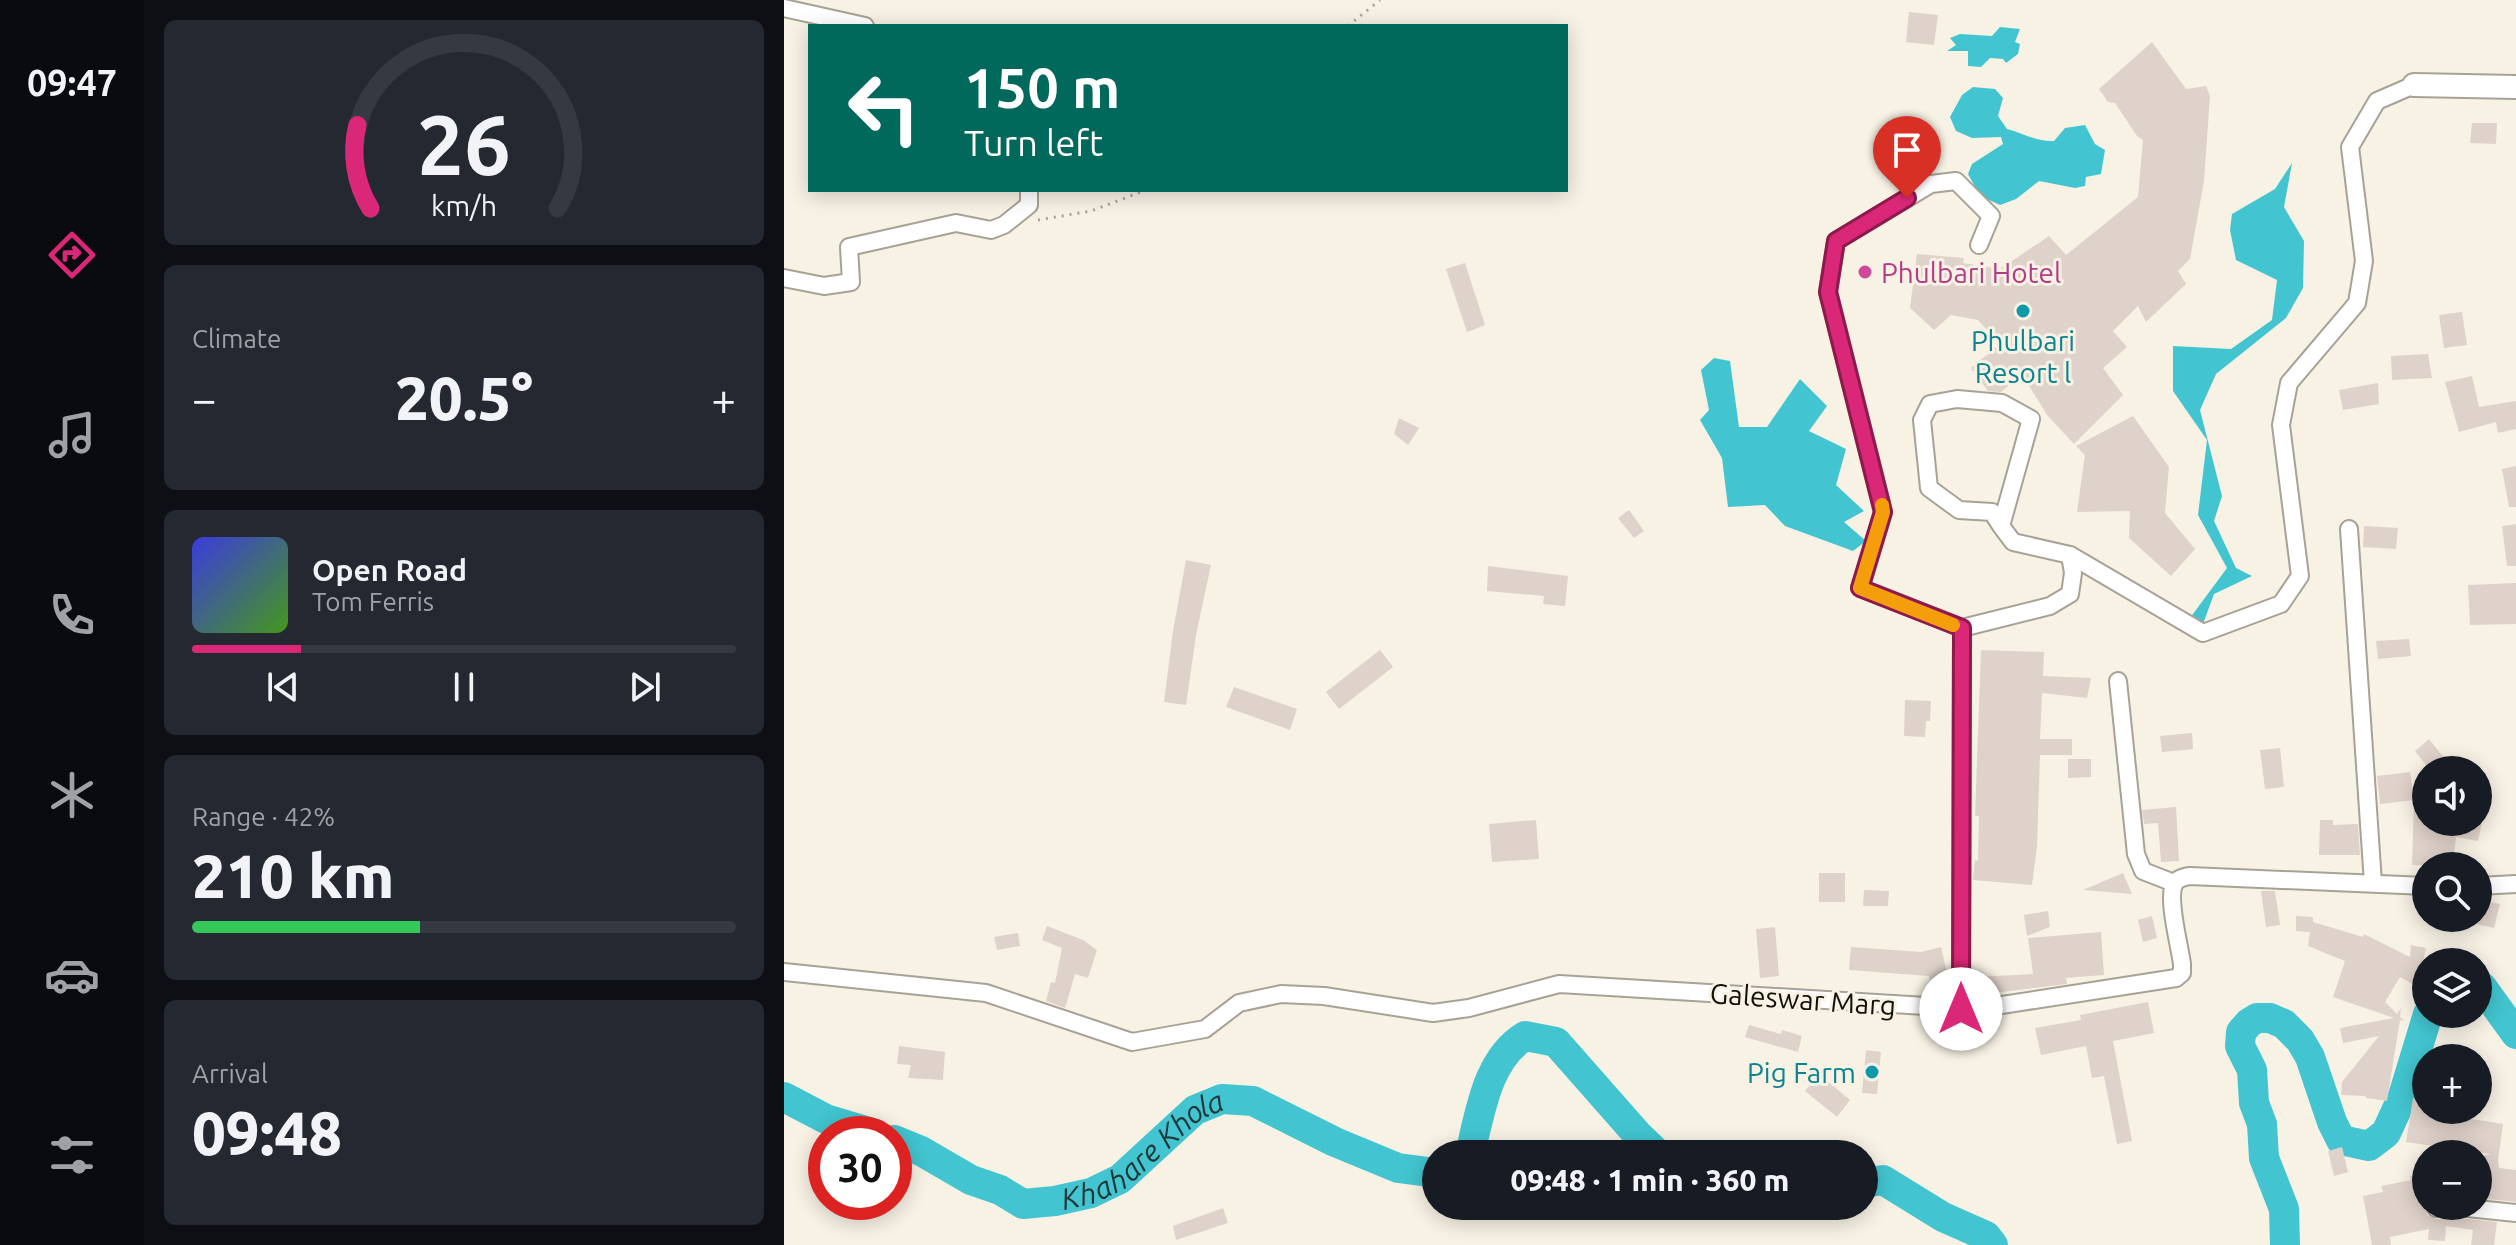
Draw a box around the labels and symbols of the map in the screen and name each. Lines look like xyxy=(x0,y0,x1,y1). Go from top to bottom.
pin xyxy=(1873,116,1941,198)
place label: Phulbari Hotel xyxy=(1881,257,2061,288)
marker: Phulbari Hotel xyxy=(1856,263,1874,281)
marker: Phulbari Resort l xyxy=(2014,302,2032,320)
place label: Phulbari Resort l xyxy=(1971,325,2075,388)
position arrow xyxy=(1919,967,2003,1051)
street label: Galeswar Marg xyxy=(1709,977,1897,1021)
place label: Pig Farm xyxy=(1747,1057,1856,1088)
marker: Pig Farm xyxy=(1863,1063,1881,1081)
water label: Khahare Khola xyxy=(1058,1083,1228,1216)
speed limit sign: 30 xyxy=(808,1116,912,1220)

